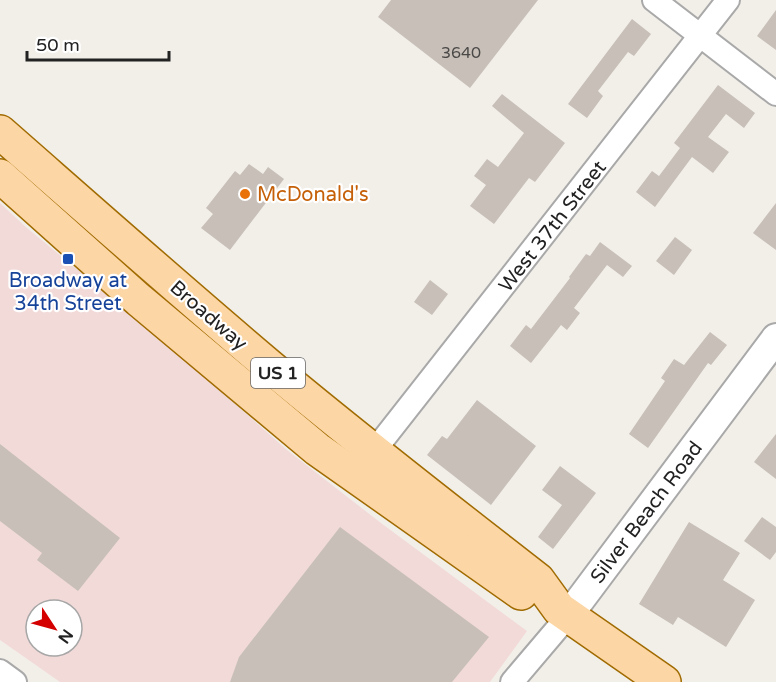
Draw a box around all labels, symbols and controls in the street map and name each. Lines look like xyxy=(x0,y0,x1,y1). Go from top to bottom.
scale bar xyxy=(27,24,170,62)
text: 50 m xyxy=(36,34,80,56)
house number: 3640 xyxy=(441,43,481,63)
street label: West 37th Street xyxy=(494,156,612,297)
place label: McDonald's xyxy=(257,183,369,207)
marker: McDonald's xyxy=(238,187,252,201)
marker: Broadway at 34th Street xyxy=(61,252,75,266)
place label: Broadway at 34th Street xyxy=(9,269,128,316)
street label: Broadway xyxy=(165,276,252,356)
road number: US 1 xyxy=(251,358,305,388)
street label: Silver Beach Road xyxy=(586,437,708,588)
north arrow xyxy=(24,598,84,658)
text: N xyxy=(53,625,77,647)

